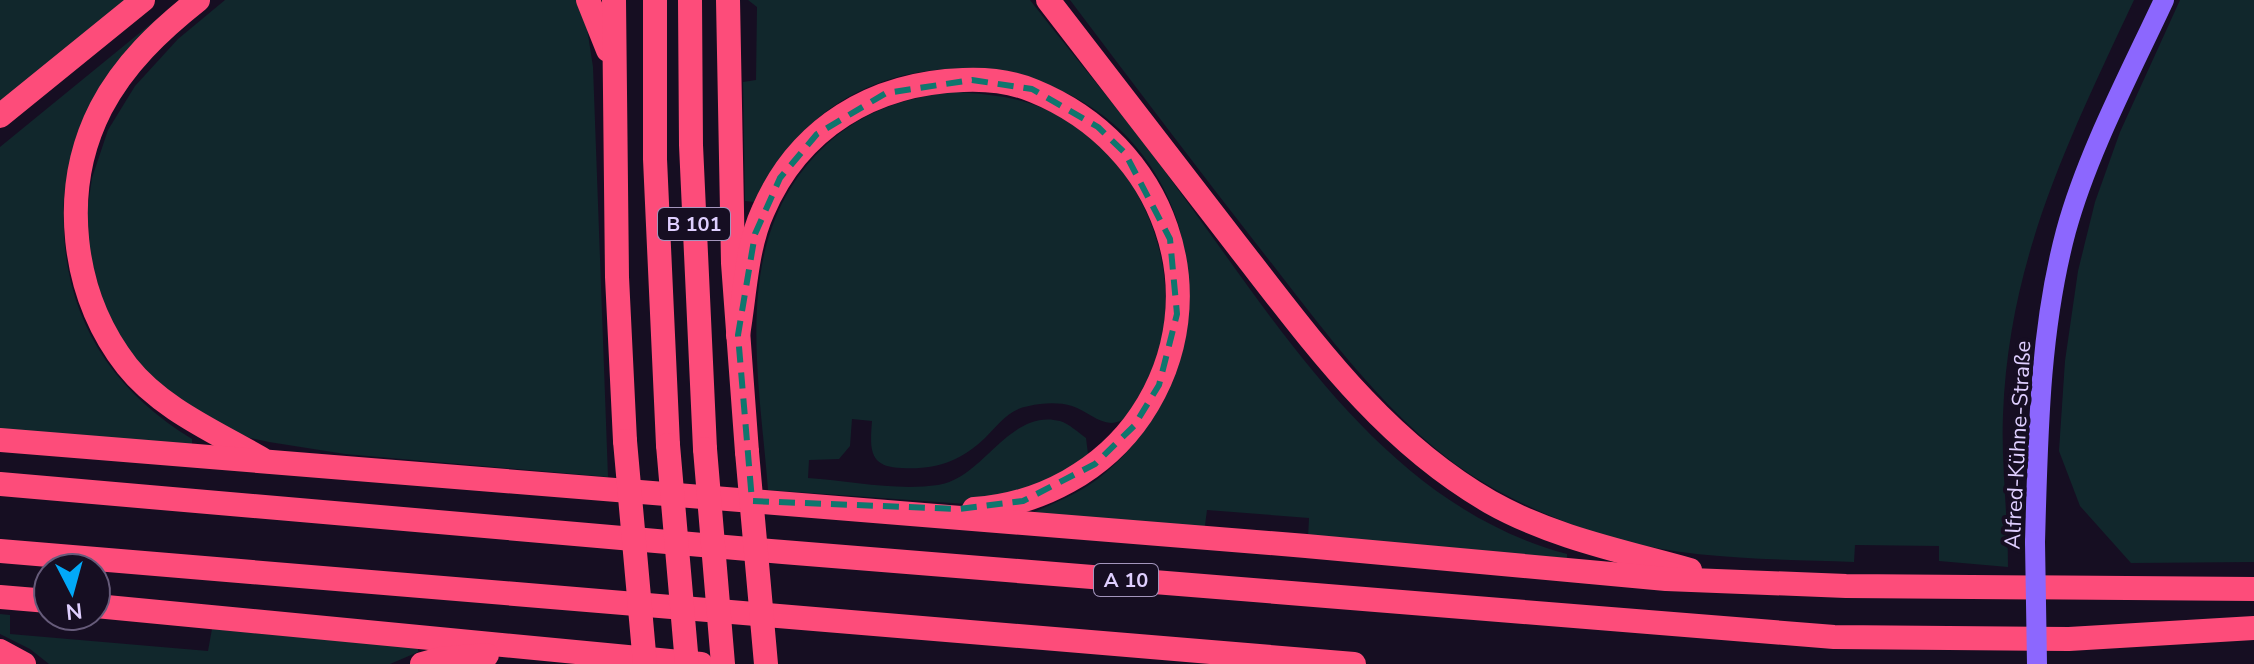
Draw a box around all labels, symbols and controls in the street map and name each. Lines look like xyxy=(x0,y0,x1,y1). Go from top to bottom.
road number: B 101 xyxy=(658,208,730,240)
street label: Alfred-Kühne-Straße xyxy=(1998,340,2038,550)
north arrow xyxy=(32,552,112,632)
road number: A 10 xyxy=(1094,564,1158,596)
text: N xyxy=(64,595,84,627)

